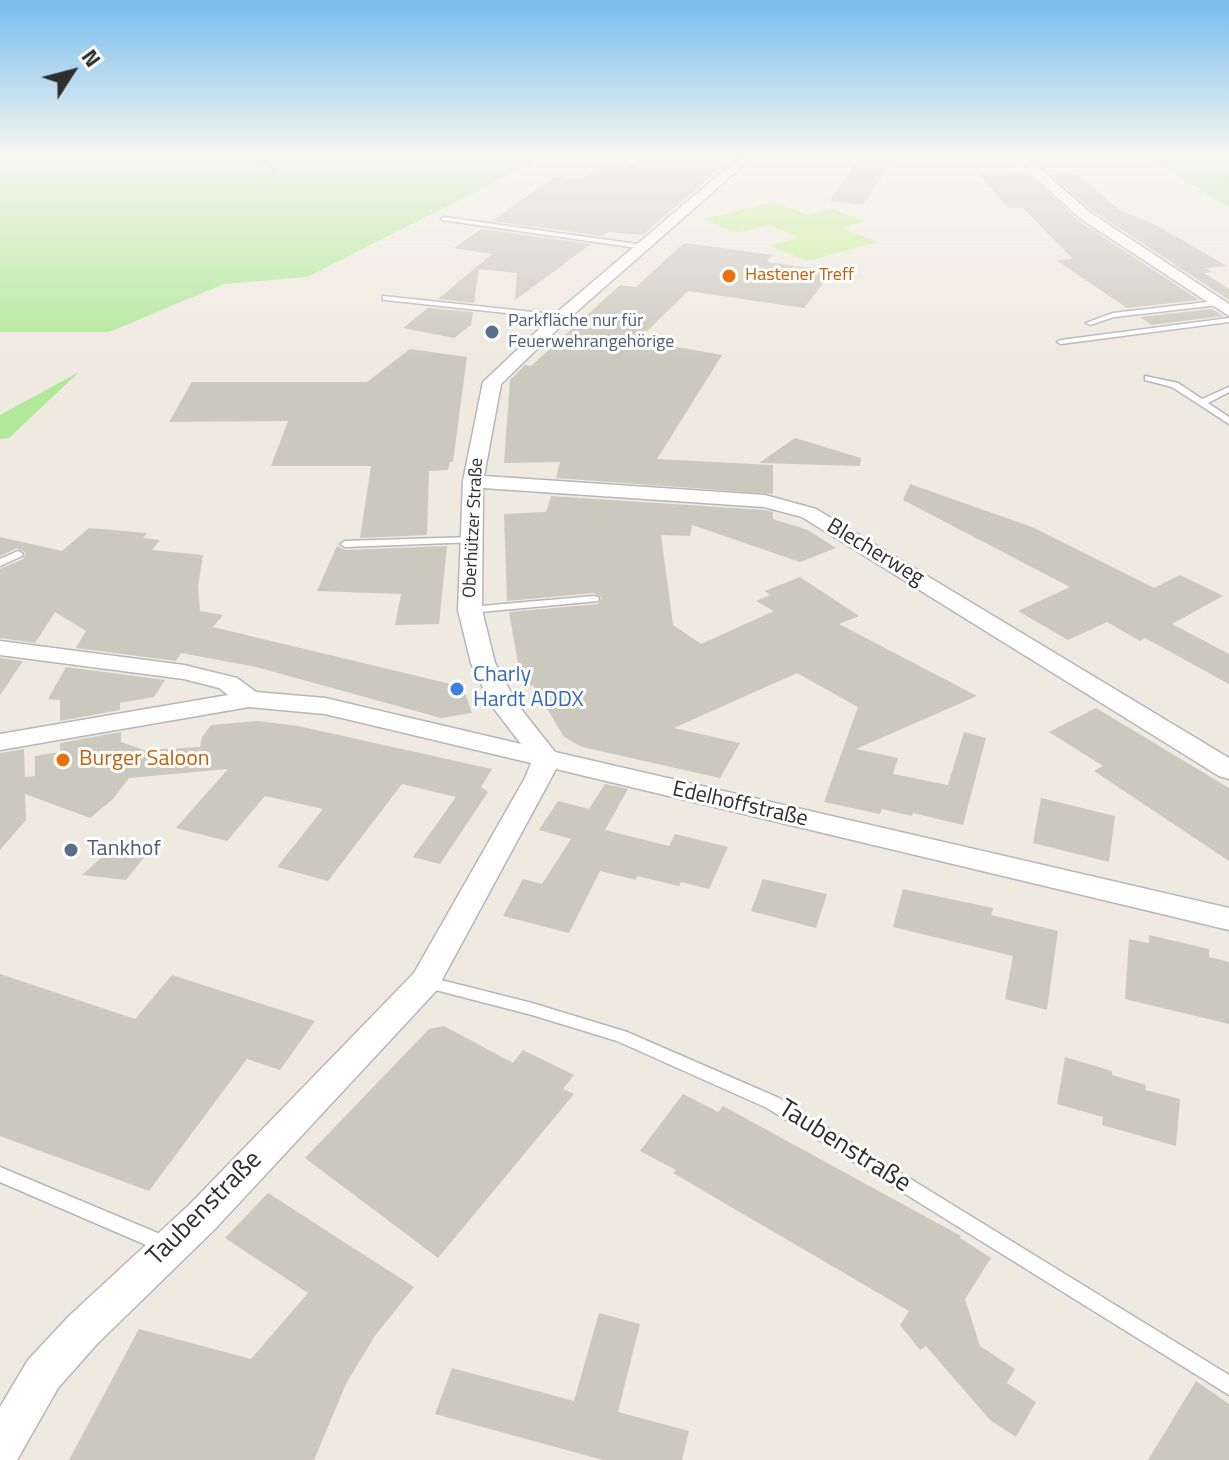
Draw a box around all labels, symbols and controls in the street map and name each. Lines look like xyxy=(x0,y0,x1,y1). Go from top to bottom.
north arrow xyxy=(32,32,112,112)
text: N xyxy=(73,42,110,74)
place label: Hastener Treff xyxy=(745,265,854,287)
marker: Hastener Treff xyxy=(720,267,738,285)
place label: Parkfläche nur für Feuerwehrangehörige xyxy=(508,311,674,354)
marker: Parkfläche nur für Feuerwehrangehörige xyxy=(483,323,501,341)
street label: Oberhützer Straße xyxy=(460,457,488,599)
street label: Blecherweg xyxy=(822,514,928,592)
place label: Charly Hardt ADDX xyxy=(473,663,584,714)
marker: Charly Hardt ADDX xyxy=(448,680,466,698)
place label: Burger Saloon xyxy=(79,747,210,773)
marker: Burger Saloon xyxy=(54,751,72,769)
street label: Edelhoffstraße xyxy=(670,777,810,833)
place label: Tankhof xyxy=(87,837,161,863)
marker: Tankhof xyxy=(62,841,80,859)
street label: Taubenstraße xyxy=(772,1094,916,1200)
street label: Taubenstraße xyxy=(141,1145,269,1273)

